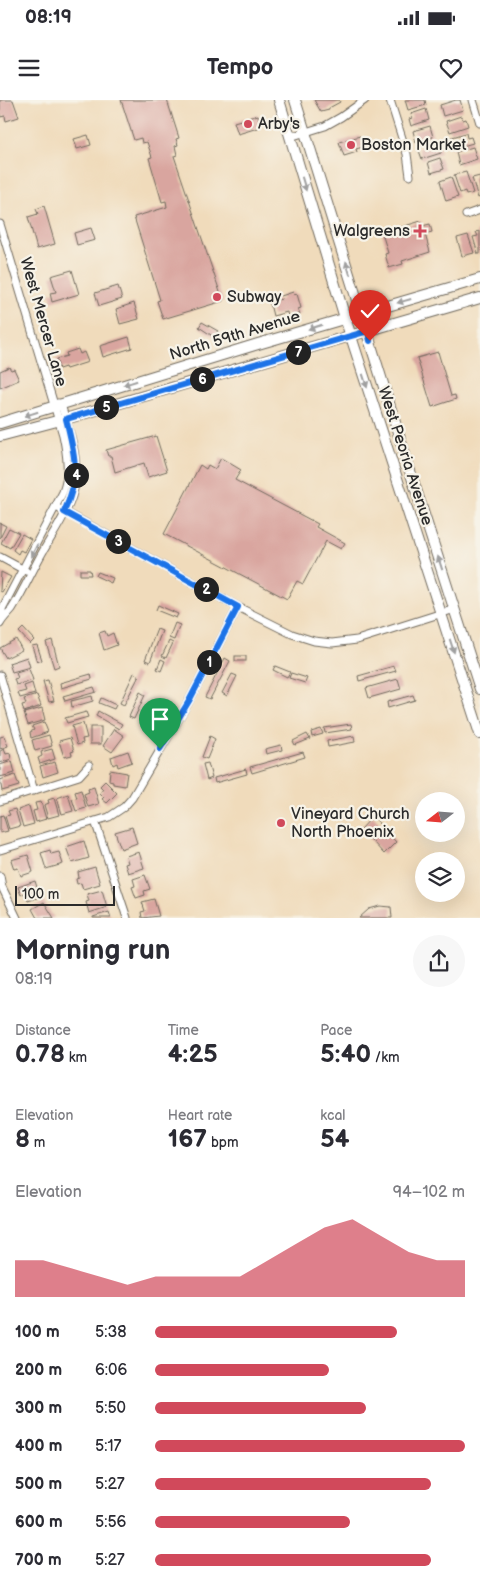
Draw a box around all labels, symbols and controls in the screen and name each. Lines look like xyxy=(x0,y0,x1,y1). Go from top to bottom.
text: 08:19 xyxy=(25,6,72,29)
icon: menu xyxy=(15,54,43,82)
text: Tempo xyxy=(207,54,273,81)
icon: heart xyxy=(437,54,465,82)
place label: Arby's xyxy=(258,115,300,134)
marker: Arby's xyxy=(242,118,254,130)
place label: Boston Market xyxy=(361,136,467,155)
marker: Boston Market xyxy=(345,139,357,151)
one-way arrow xyxy=(300,176,308,191)
place label: Walgreens xyxy=(333,222,410,241)
marker: Walgreens xyxy=(414,225,426,237)
street label: West Mercer Lane xyxy=(15,255,71,389)
one-way arrow xyxy=(344,260,352,275)
place label: Subway xyxy=(227,288,282,307)
pin xyxy=(349,290,391,341)
marker: Subway xyxy=(211,291,223,303)
icon: check xyxy=(356,297,384,325)
one-way arrow xyxy=(397,297,412,305)
street label: North 59th Avenue xyxy=(168,307,303,365)
one-way arrow xyxy=(308,324,323,332)
pin: 7 xyxy=(286,340,310,364)
text: 7 xyxy=(295,344,302,361)
pin: 6 xyxy=(190,366,214,392)
text: 6 xyxy=(198,371,207,388)
one-way arrow xyxy=(361,374,369,389)
one-way arrow xyxy=(122,380,137,388)
street label: West Peoria Avenue xyxy=(374,384,437,528)
pin: 5 xyxy=(94,394,118,420)
text: 5 xyxy=(102,399,111,416)
one-way arrow xyxy=(23,411,38,418)
pin: 4 xyxy=(64,462,88,488)
text: 4 xyxy=(72,467,81,484)
pin: 3 xyxy=(106,528,130,554)
text: 3 xyxy=(114,533,123,550)
one-way arrow xyxy=(30,543,38,558)
one-way arrow xyxy=(435,555,443,570)
pin: 2 xyxy=(194,576,218,602)
text: 2 xyxy=(202,581,211,598)
one-way arrow xyxy=(448,639,456,654)
pin: 1 xyxy=(196,650,222,674)
text: 1 xyxy=(207,654,212,671)
pin xyxy=(139,698,181,749)
icon: arrive xyxy=(146,705,174,733)
north arrow xyxy=(415,792,465,842)
map controls xyxy=(415,792,465,902)
place label: Vineyard Church North Phoenix xyxy=(291,805,410,842)
marker: Vineyard Church North Phoenix xyxy=(275,817,287,829)
button: layers xyxy=(415,852,465,902)
scale bar xyxy=(15,882,115,906)
text: 100 m xyxy=(22,886,59,903)
text: Morning run xyxy=(15,934,170,967)
button: share xyxy=(413,935,465,987)
text: 08:19 xyxy=(15,970,52,989)
text: Distance xyxy=(15,1022,71,1039)
text: Time xyxy=(168,1022,199,1039)
text: Pace xyxy=(320,1022,352,1039)
text: 0.78 xyxy=(15,1039,65,1070)
text: 4:25 xyxy=(168,1039,218,1070)
text: 5:40 xyxy=(320,1039,371,1070)
text: km xyxy=(65,1049,87,1066)
text: /km xyxy=(371,1049,400,1066)
text: Elevation xyxy=(15,1107,73,1124)
text: Heart rate xyxy=(168,1107,232,1124)
text: kcal xyxy=(320,1107,345,1124)
text: 8 xyxy=(15,1124,30,1155)
text: 167 xyxy=(168,1124,207,1155)
text: 54 xyxy=(320,1124,349,1155)
text: m xyxy=(30,1134,45,1151)
text: bpm xyxy=(207,1134,239,1151)
text: Elevation xyxy=(15,1183,82,1202)
text: 94–102 m xyxy=(393,1183,465,1202)
text: 100 m xyxy=(15,1323,60,1342)
text: 5:38 xyxy=(95,1323,127,1342)
text: 200 m xyxy=(15,1361,62,1380)
text: 6:06 xyxy=(95,1361,127,1380)
text: 300 m xyxy=(15,1399,62,1418)
text: 5:50 xyxy=(95,1399,126,1418)
text: 400 m xyxy=(15,1437,62,1456)
text: 5:17 xyxy=(95,1437,121,1456)
text: 500 m xyxy=(15,1475,62,1494)
text: 5:27 xyxy=(95,1475,125,1494)
text: 600 m xyxy=(15,1513,63,1532)
text: 5:56 xyxy=(95,1513,126,1532)
text: 700 m xyxy=(15,1551,62,1570)
text: 5:27 xyxy=(95,1551,125,1570)

